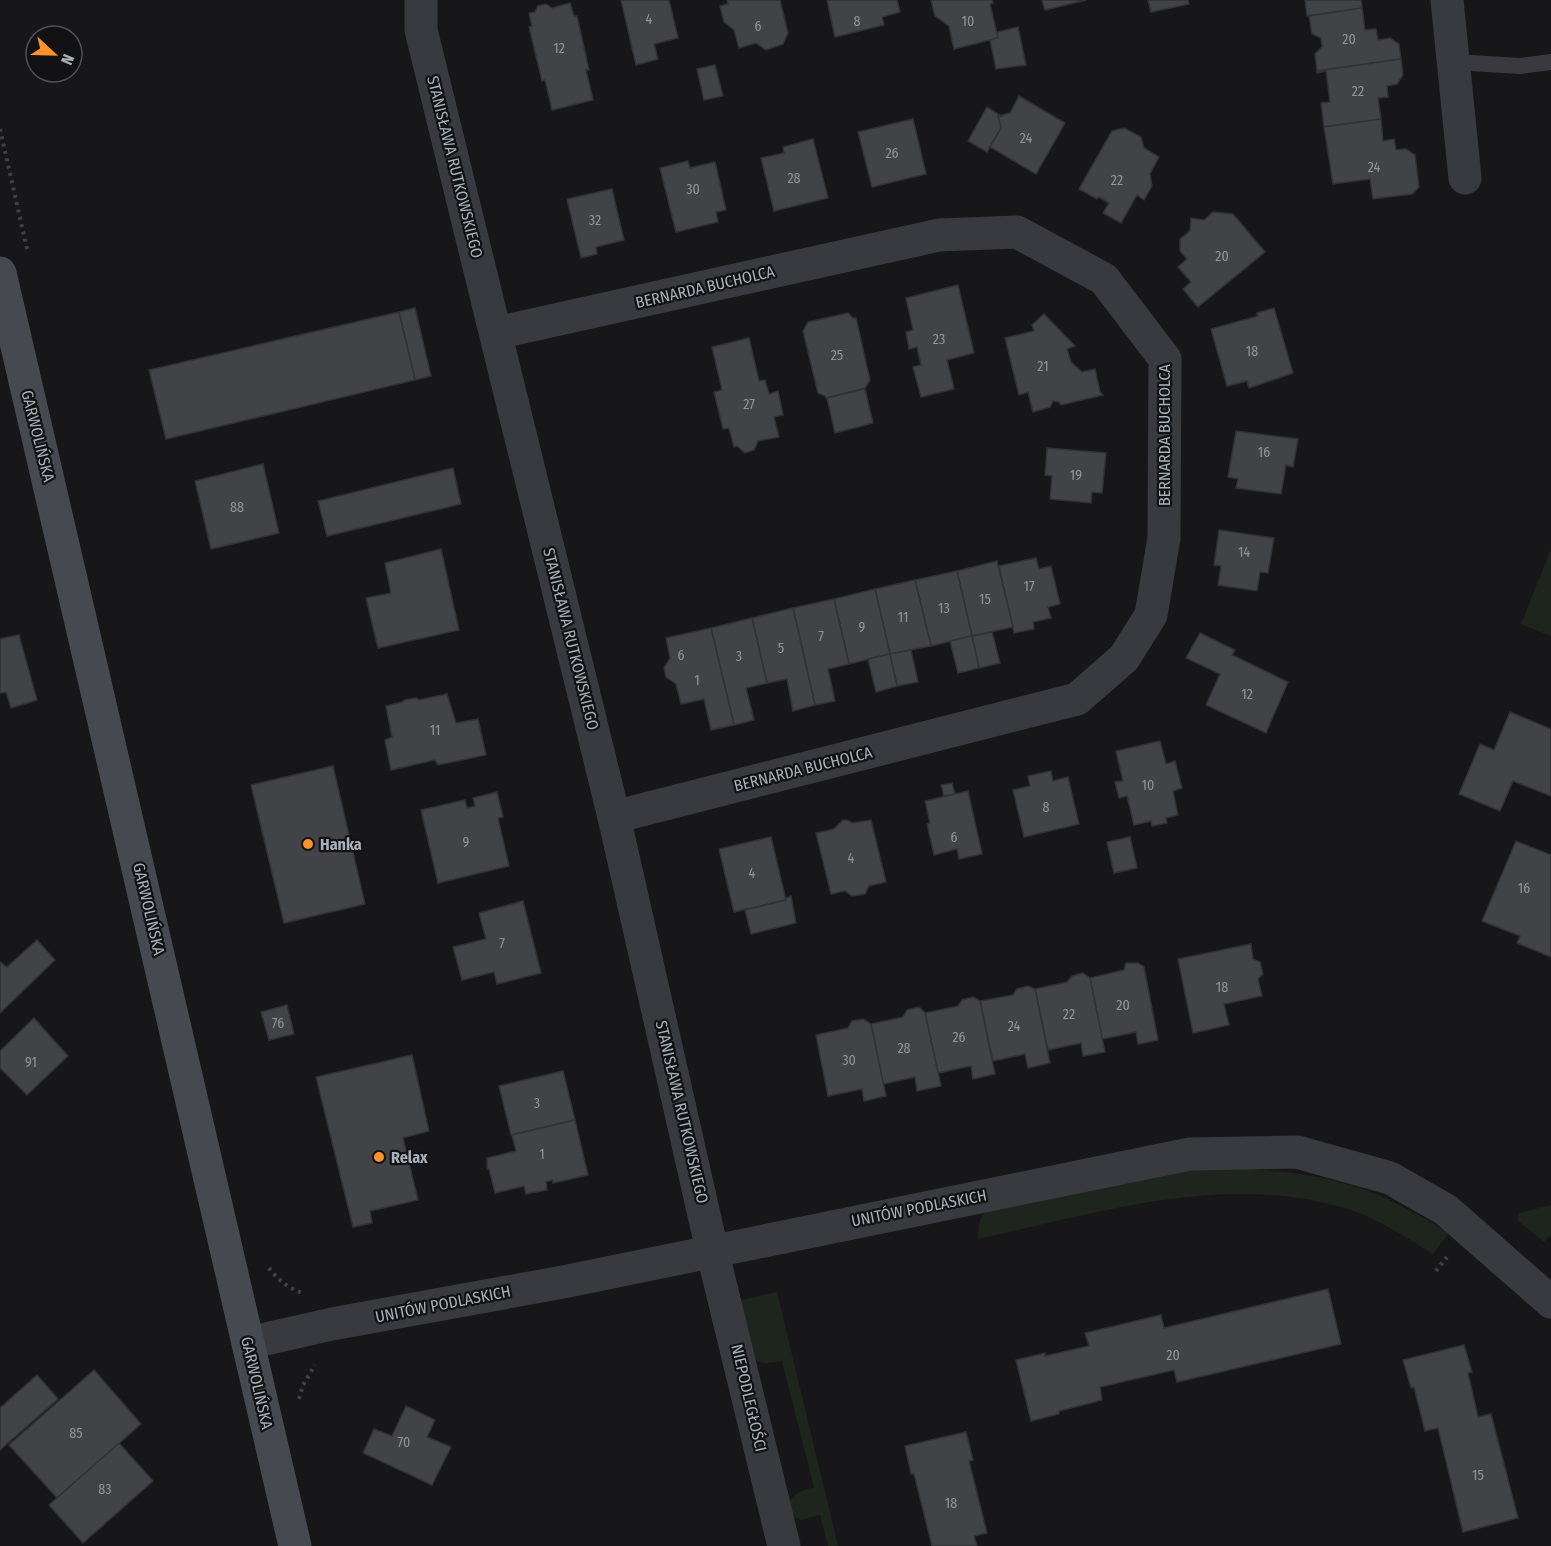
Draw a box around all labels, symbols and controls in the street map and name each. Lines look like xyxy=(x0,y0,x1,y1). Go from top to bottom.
house number: 4 xyxy=(646,11,653,28)
house number: 8 xyxy=(854,13,861,30)
house number: 10 xyxy=(962,13,974,30)
house number: 6 xyxy=(755,18,762,35)
north arrow xyxy=(24,24,84,84)
house number: 20 xyxy=(1342,31,1356,48)
house number: 12 xyxy=(553,40,565,57)
text: N xyxy=(57,51,78,67)
street label: STANISŁAWA RUTKOWSKIEGO xyxy=(423,74,487,260)
house number: 22 xyxy=(1352,83,1364,100)
house number: 24 xyxy=(1020,130,1033,147)
house number: 26 xyxy=(885,145,899,162)
house number: 24 xyxy=(1368,159,1381,176)
house number: 28 xyxy=(787,170,801,187)
house number: 22 xyxy=(1111,172,1123,189)
house number: 30 xyxy=(686,181,700,198)
house number: 32 xyxy=(589,212,601,229)
house number: 20 xyxy=(1215,248,1229,265)
street label: BERNARDA BUCHOLCA xyxy=(634,262,777,312)
house number: 23 xyxy=(933,331,945,348)
house number: 18 xyxy=(1246,343,1258,360)
house number: 25 xyxy=(831,347,843,364)
house number: 21 xyxy=(1037,358,1049,375)
street label: BERNARDA BUCHOLCA xyxy=(1155,363,1174,506)
street label: GARWOLIŃSKA xyxy=(17,388,59,485)
house number: 27 xyxy=(743,396,755,413)
house number: 16 xyxy=(1258,444,1270,461)
house number: 19 xyxy=(1070,467,1082,484)
house number: 88 xyxy=(230,499,244,516)
house number: 14 xyxy=(1238,544,1250,561)
street label: STANISŁAWA RUTKOWSKIEGO xyxy=(539,546,603,732)
house number: 17 xyxy=(1023,578,1035,595)
house number: 15 xyxy=(979,591,991,608)
house number: 13 xyxy=(938,600,950,617)
house number: 11 xyxy=(898,609,908,626)
house number: 9 xyxy=(859,619,866,636)
house number: 7 xyxy=(818,628,824,645)
house number: 5 xyxy=(778,640,784,657)
house number: 6 xyxy=(678,647,685,664)
house number: 3 xyxy=(736,648,742,665)
house number: 1 xyxy=(694,672,700,689)
house number: 12 xyxy=(1241,686,1253,703)
house number: 11 xyxy=(430,722,440,739)
street label: BERNARDA BUCHOLCA xyxy=(732,742,875,795)
house number: 10 xyxy=(1142,777,1154,794)
house number: 8 xyxy=(1043,799,1050,816)
house number: 6 xyxy=(951,829,958,846)
house number: 9 xyxy=(463,834,470,851)
place label: Hanka xyxy=(320,835,362,854)
marker: Hanka xyxy=(301,837,315,851)
house number: 4 xyxy=(848,850,855,867)
street label: GARWOLIŃSKA xyxy=(129,861,169,958)
house number: 4 xyxy=(749,865,756,882)
house number: 16 xyxy=(1518,880,1530,897)
house number: 7 xyxy=(499,935,505,952)
house number: 18 xyxy=(1216,979,1228,996)
house number: 20 xyxy=(1116,997,1130,1014)
house number: 22 xyxy=(1063,1006,1075,1023)
house number: 76 xyxy=(272,1015,284,1032)
house number: 24 xyxy=(1008,1018,1021,1035)
street label: STANISŁAWA RUTKOWSKIEGO xyxy=(652,1019,712,1205)
house number: 26 xyxy=(952,1029,966,1046)
house number: 28 xyxy=(897,1040,911,1057)
house number: 30 xyxy=(842,1052,856,1069)
house number: 91 xyxy=(25,1054,37,1071)
house number: 3 xyxy=(534,1095,540,1112)
house number: 1 xyxy=(539,1146,545,1163)
place label: Relax xyxy=(391,1148,428,1167)
marker: Relax xyxy=(372,1150,386,1164)
street label: UNITÓW PODLASKICH xyxy=(850,1186,988,1230)
street label: UNITÓW PODLASKICH xyxy=(374,1282,512,1326)
street label: GARWOLIŃSKA xyxy=(237,1335,277,1432)
street label: NIEPODLEGŁOŚCI xyxy=(727,1342,771,1454)
house number: 20 xyxy=(1166,1347,1180,1364)
house number: 85 xyxy=(69,1425,83,1442)
house number: 70 xyxy=(398,1434,410,1451)
house number: 15 xyxy=(1472,1467,1484,1484)
house number: 83 xyxy=(98,1481,112,1498)
house number: 18 xyxy=(945,1495,957,1512)

